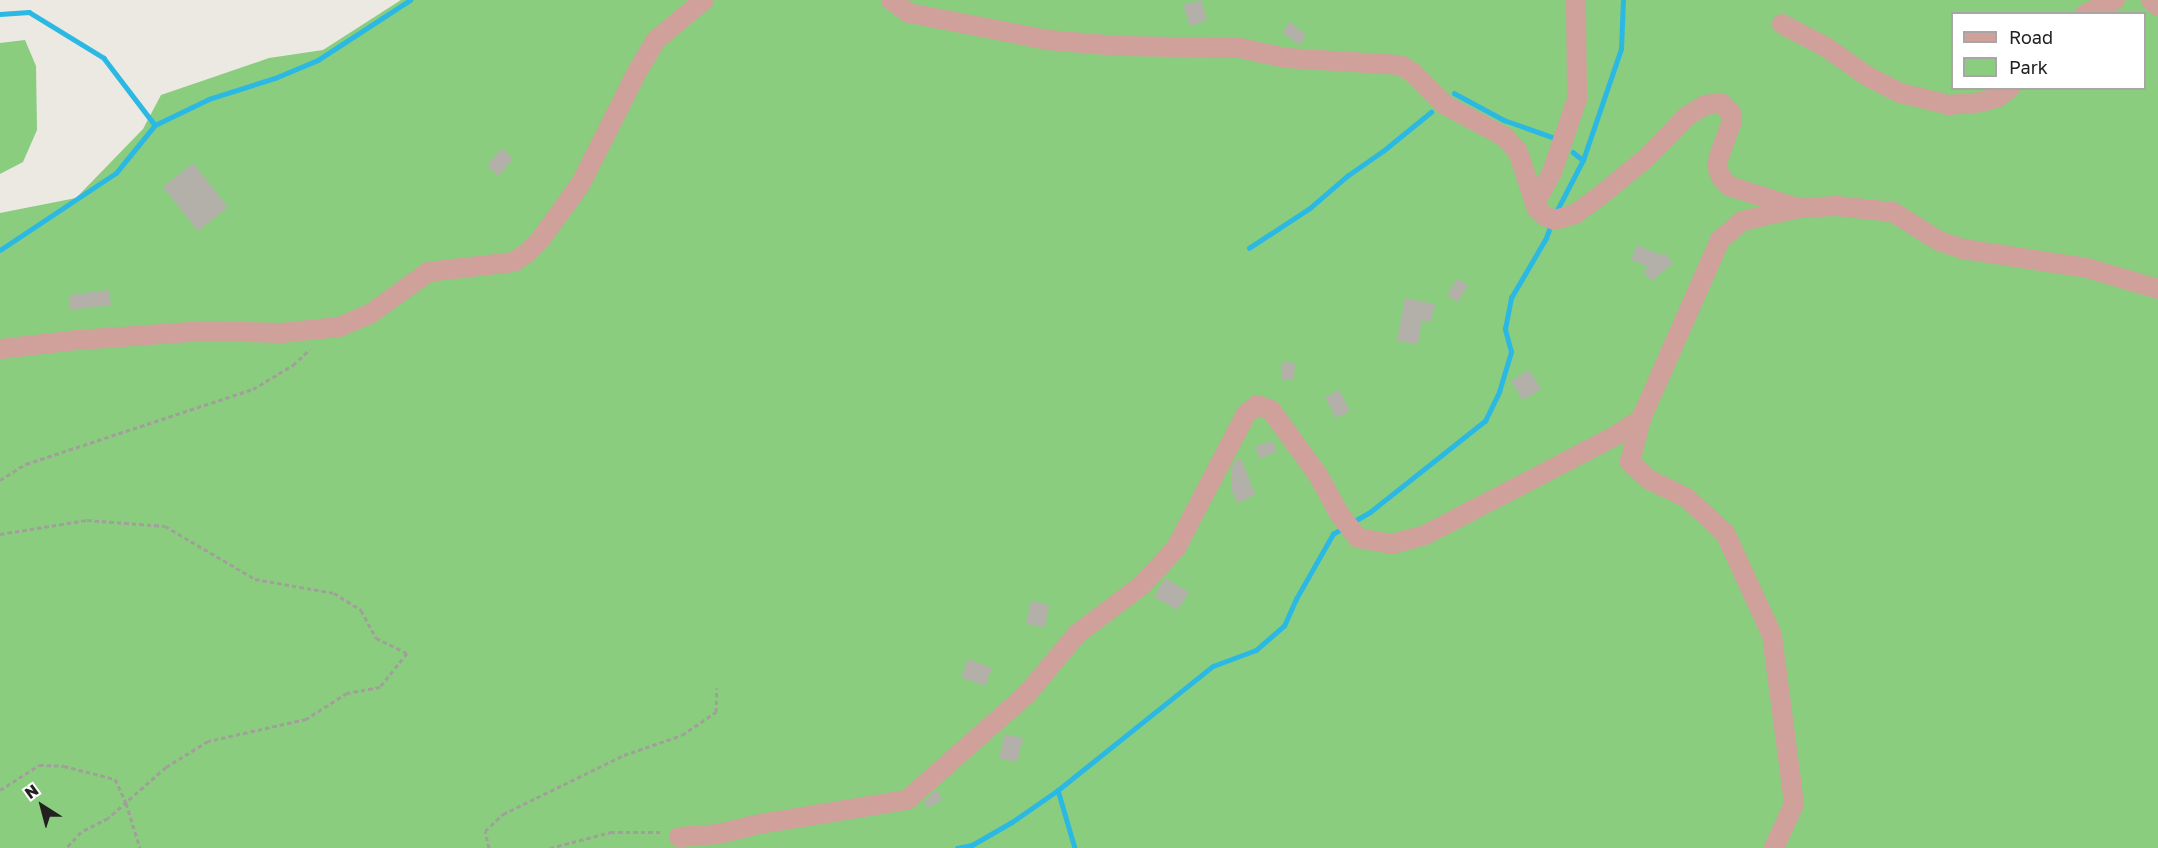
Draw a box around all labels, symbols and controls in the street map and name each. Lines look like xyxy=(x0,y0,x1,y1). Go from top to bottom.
legend xyxy=(1951,12,2146,90)
text: Road xyxy=(2009,26,2053,48)
text: Park xyxy=(2009,56,2048,78)
north arrow xyxy=(12,776,72,836)
text: N xyxy=(21,780,42,803)

